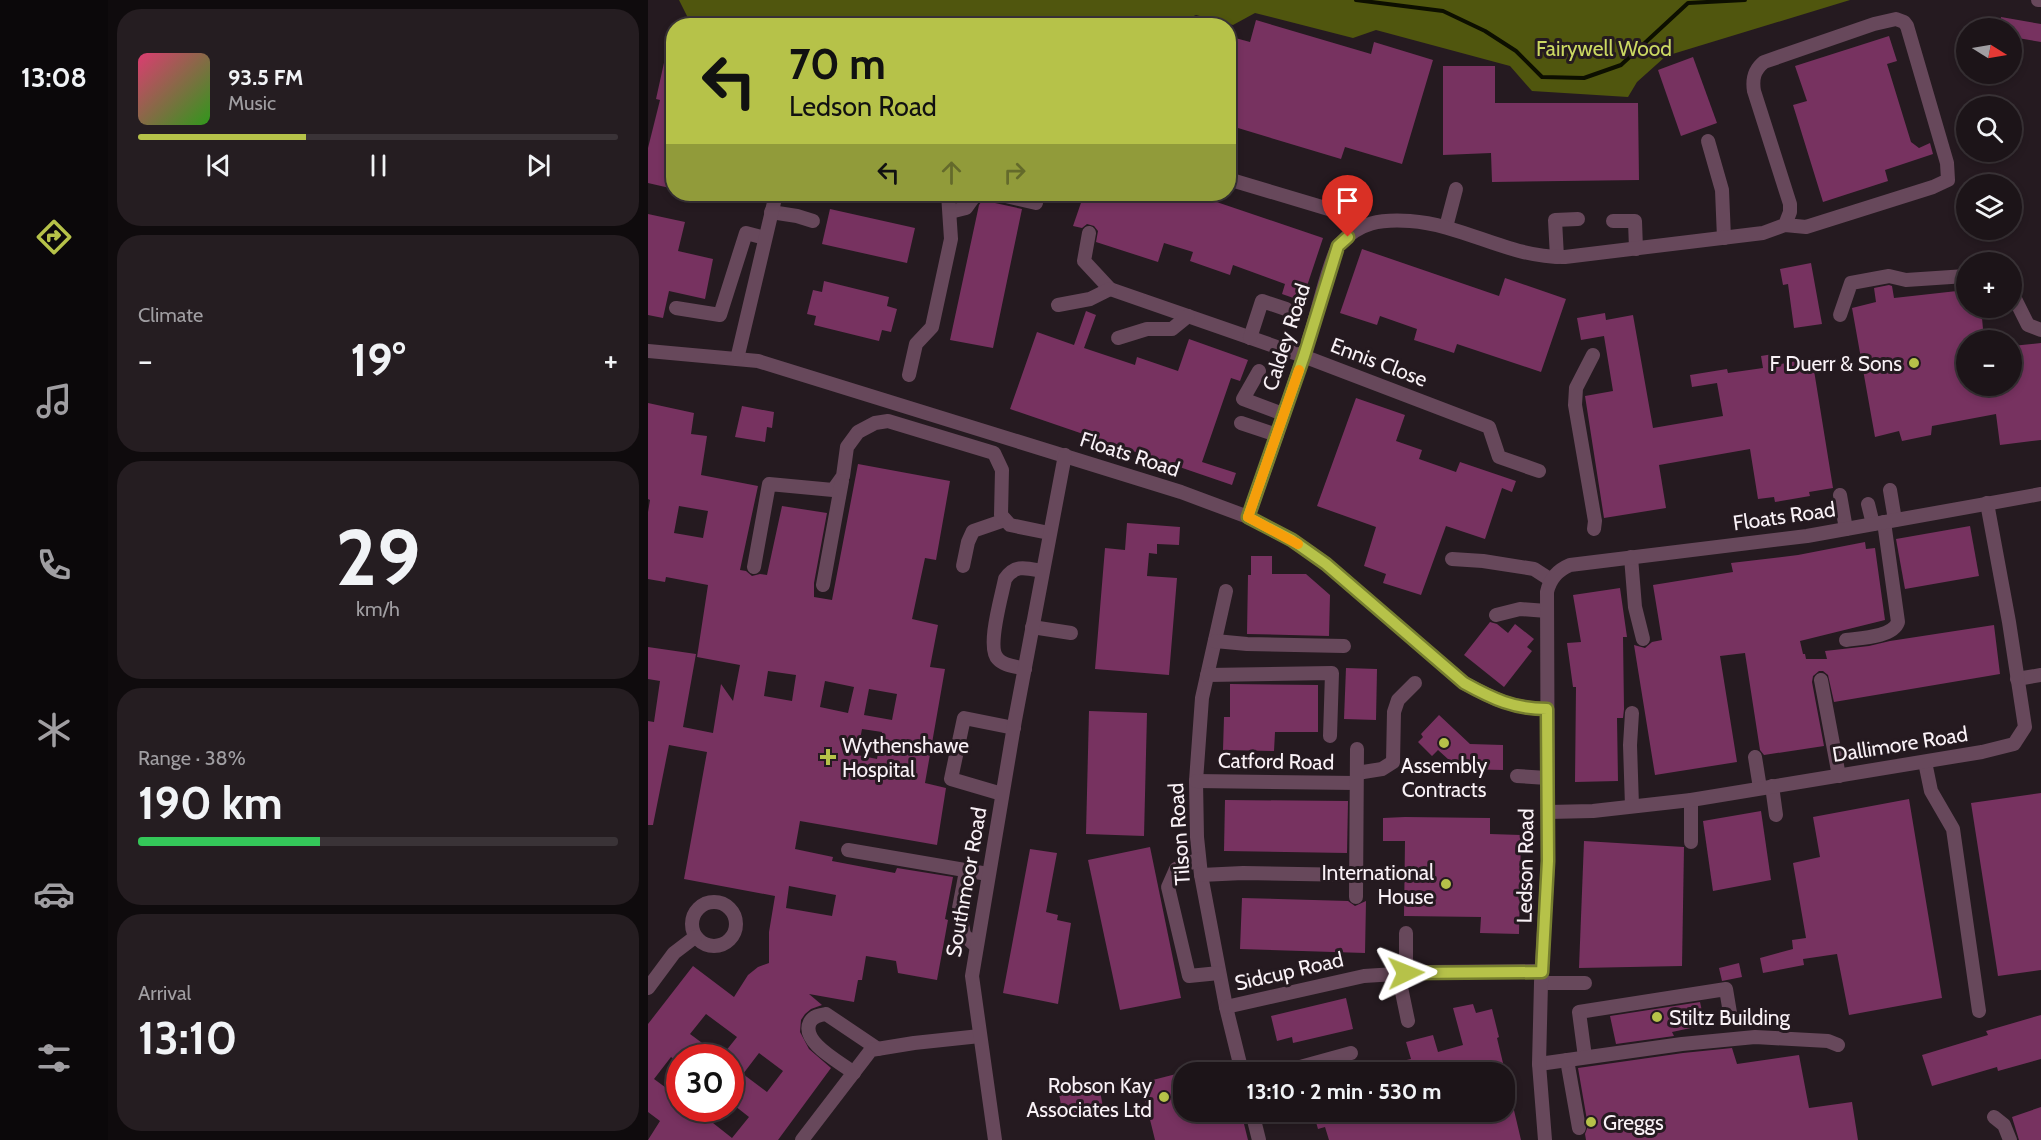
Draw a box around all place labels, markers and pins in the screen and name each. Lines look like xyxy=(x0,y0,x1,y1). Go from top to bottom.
pin xyxy=(1322,175,1373,237)
place label: F Duerr & Sons xyxy=(1770,351,1902,376)
marker: F Duerr & Sons xyxy=(1907,356,1921,370)
place label: Wythenshawe Hospital xyxy=(842,733,969,782)
marker: Assembly Contracts xyxy=(1437,736,1451,750)
marker: Wythenshawe Hospital xyxy=(819,748,837,766)
place label: Assembly Contracts xyxy=(1401,753,1488,802)
place label: International House xyxy=(1321,860,1434,909)
marker: International House xyxy=(1439,877,1453,891)
place label: Stiltz Building xyxy=(1669,1005,1791,1030)
marker: Stiltz Building xyxy=(1650,1010,1664,1024)
place label: Robson Kay Associates Ltd xyxy=(1026,1073,1152,1122)
marker: Robson Kay Associates Ltd xyxy=(1157,1090,1171,1104)
place label: Greggs xyxy=(1603,1110,1664,1135)
marker: Greggs xyxy=(1584,1115,1598,1129)

